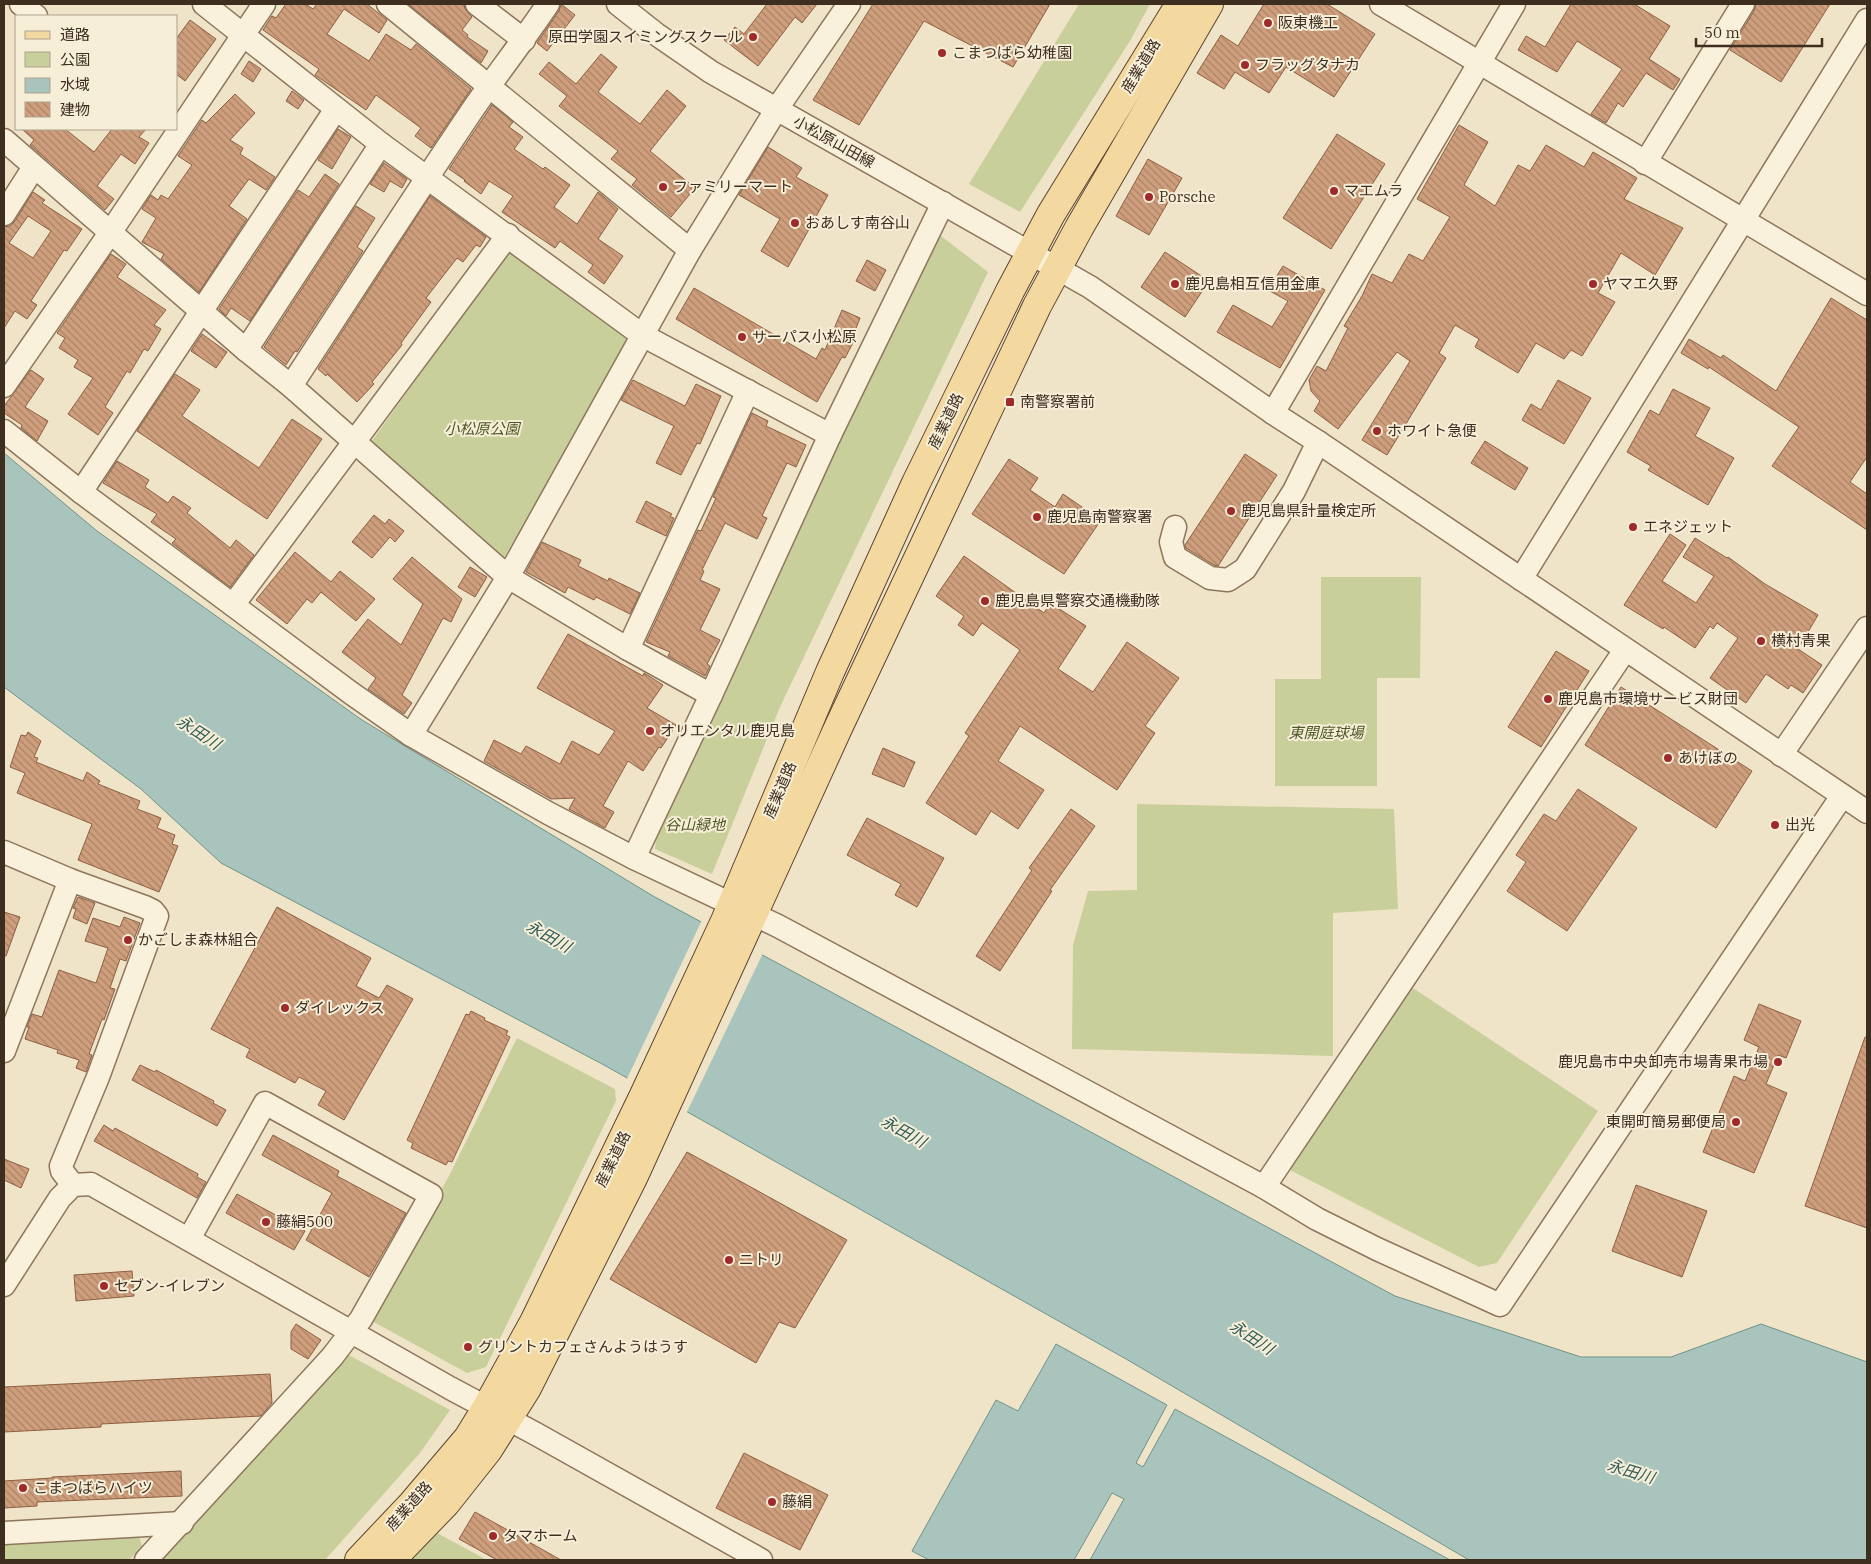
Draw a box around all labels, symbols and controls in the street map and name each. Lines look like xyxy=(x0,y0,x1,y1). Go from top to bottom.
place label: 阪東機工 xyxy=(1278,13,1338,32)
legend xyxy=(15,15,178,130)
scale bar xyxy=(1696,15,1822,47)
marker: 阪東機工 xyxy=(1262,17,1274,29)
text: 50 m xyxy=(1704,23,1740,42)
text: 道路 xyxy=(60,25,90,44)
place label: 原田学園スイミングスクール xyxy=(548,27,743,46)
marker: 原田学園スイミングスクール xyxy=(747,31,759,43)
street label: 産業道路 xyxy=(1117,35,1164,96)
place label: こまつばら幼稚園 xyxy=(952,43,1072,62)
marker: こまつばら幼稚園 xyxy=(936,47,948,59)
text: 公園 xyxy=(60,50,90,69)
place label: フラッグタナカ xyxy=(1255,55,1360,74)
marker: フラッグタナカ xyxy=(1239,59,1251,71)
text: 水域 xyxy=(60,75,90,94)
text: 建物 xyxy=(60,100,90,119)
street label: 小松原山田線 xyxy=(790,111,878,172)
place label: ファミリーマート xyxy=(673,177,793,196)
marker: ファミリーマート xyxy=(657,181,669,193)
place label: マエムラ xyxy=(1344,181,1403,200)
marker: マエムラ xyxy=(1328,185,1340,197)
place label: Porsche xyxy=(1159,187,1216,206)
marker: Porsche xyxy=(1143,191,1155,203)
place label: おあしす南谷山 xyxy=(805,213,910,232)
marker: おあしす南谷山 xyxy=(789,217,801,229)
place label: 鹿児島相互信用金庫 xyxy=(1185,274,1320,293)
place label: ヤマエ久野 xyxy=(1603,274,1678,293)
marker: 鹿児島相互信用金庫 xyxy=(1169,278,1181,290)
marker: ヤマエ久野 xyxy=(1587,278,1599,290)
place label: サーパス小松原 xyxy=(752,327,857,346)
marker: サーパス小松原 xyxy=(736,331,748,343)
street label: 産業道路 xyxy=(924,390,967,452)
place label: 南警察署前 xyxy=(1020,392,1095,411)
marker: 南警察署前 xyxy=(1004,396,1016,408)
park label: 小松原公園 xyxy=(444,419,521,438)
place label: ホワイト急便 xyxy=(1387,421,1477,440)
marker: ホワイト急便 xyxy=(1371,425,1383,437)
place label: 鹿児島県計量検定所 xyxy=(1241,501,1376,520)
marker: 鹿児島県計量検定所 xyxy=(1225,505,1237,517)
place label: 鹿児島南警察署 xyxy=(1047,507,1152,526)
marker: 鹿児島南警察署 xyxy=(1031,511,1043,523)
place label: エネジェット xyxy=(1643,517,1733,536)
marker: エネジェット xyxy=(1627,521,1639,533)
place label: 鹿児島県警察交通機動隊 xyxy=(995,591,1160,610)
marker: 鹿児島県警察交通機動隊 xyxy=(979,595,991,607)
place label: 横村青果 xyxy=(1771,631,1831,650)
marker: 横村青果 xyxy=(1755,635,1767,647)
place label: 鹿児島市環境サービス財団 xyxy=(1558,689,1738,708)
marker: 鹿児島市環境サービス財団 xyxy=(1542,693,1554,705)
water label: 永田川 xyxy=(173,711,226,755)
place label: オリエンタル鹿児島 xyxy=(660,721,795,740)
park label: 東開庭球場 xyxy=(1288,723,1365,742)
marker: オリエンタル鹿児島 xyxy=(644,725,656,737)
place label: あけぼの xyxy=(1678,748,1738,767)
marker: あけぼの xyxy=(1662,752,1674,764)
street label: 産業道路 xyxy=(759,758,800,821)
park label: 谷山緑地 xyxy=(665,815,727,834)
place label: 出光 xyxy=(1785,815,1815,834)
marker: 出光 xyxy=(1769,819,1781,831)
water label: 永田川 xyxy=(523,916,577,957)
place label: かごしま森林組合 xyxy=(138,930,258,949)
marker: かごしま森林組合 xyxy=(122,934,134,946)
place label: ダイレックス xyxy=(295,998,385,1017)
marker: ダイレックス xyxy=(279,1002,291,1014)
place label: 鹿児島市中央卸売市場青果市場 xyxy=(1558,1052,1768,1071)
marker: 鹿児島市中央卸売市場青果市場 xyxy=(1772,1056,1784,1068)
water label: 永田川 xyxy=(878,1111,932,1152)
place label: 東開町簡易郵便局 xyxy=(1606,1112,1726,1131)
marker: 東開町簡易郵便局 xyxy=(1730,1116,1742,1128)
street label: 産業道路 xyxy=(591,1128,634,1190)
place label: 藤絹500 xyxy=(276,1212,333,1231)
marker: 藤絹500 xyxy=(260,1216,272,1228)
place label: ニトリ xyxy=(739,1250,784,1269)
marker: ニトリ xyxy=(723,1254,735,1266)
place label: セブン-イレブン xyxy=(114,1276,225,1295)
marker: セブン-イレブン xyxy=(98,1280,110,1292)
water label: 永田川 xyxy=(1226,1316,1279,1360)
place label: グリントカフェさんようはうす xyxy=(478,1337,688,1356)
marker: グリントカフェさんようはうす xyxy=(462,1341,474,1353)
water label: 永田川 xyxy=(1605,1454,1659,1488)
street label: 産業道路 xyxy=(381,1477,436,1534)
place label: こまつばらハイツ xyxy=(33,1478,153,1497)
marker: こまつばらハイツ xyxy=(17,1482,29,1494)
place label: 藤絹 xyxy=(782,1492,812,1511)
marker: 藤絹 xyxy=(766,1496,778,1508)
place label: タマホーム xyxy=(503,1526,578,1545)
marker: タマホーム xyxy=(487,1530,499,1542)

